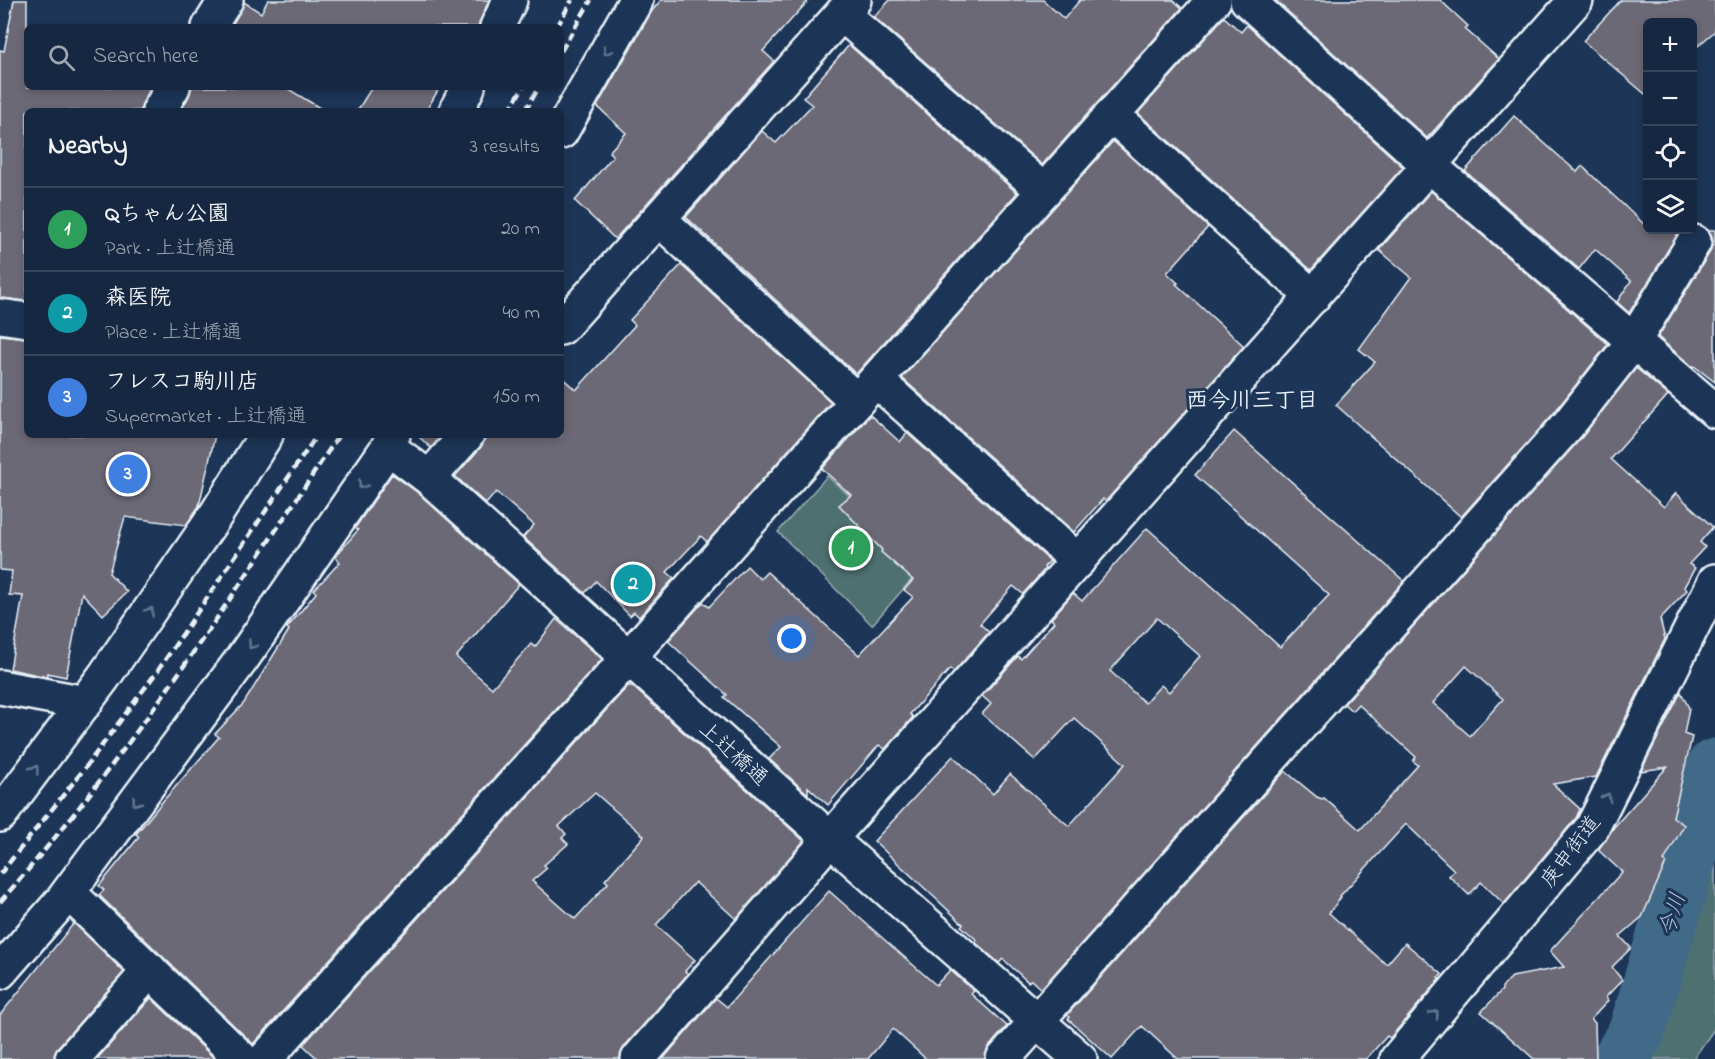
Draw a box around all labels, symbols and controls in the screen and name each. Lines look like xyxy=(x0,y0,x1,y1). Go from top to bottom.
map controls xyxy=(1643,18,1697,234)
button: + xyxy=(1643,18,1697,72)
search box xyxy=(24,24,564,90)
icon: search xyxy=(45,41,78,74)
text: Search here xyxy=(93,41,198,73)
one-way arrow xyxy=(603,45,614,55)
button: − xyxy=(1643,72,1697,126)
button: locate xyxy=(1643,126,1697,180)
text: Nearby xyxy=(48,128,127,166)
text: 3 results xyxy=(470,133,540,162)
button: layers xyxy=(1643,180,1697,234)
text: Qちゃん公園 xyxy=(105,199,229,231)
text: 1 xyxy=(64,215,71,244)
text: 20 m xyxy=(501,215,540,244)
text: Park · 上辻橋通 xyxy=(105,235,235,264)
text: 森医院 xyxy=(105,283,171,315)
text: 2 xyxy=(63,299,72,328)
text: 40 m xyxy=(503,299,540,328)
text: Place · 上辻橋通 xyxy=(105,319,242,348)
text: フレスコ駒川店 xyxy=(105,367,259,399)
text: 3 xyxy=(63,383,72,412)
text: 150 m xyxy=(493,383,540,412)
district label: 西今川三丁目 xyxy=(1186,386,1318,418)
text: Supermarket · 上辻橋通 xyxy=(105,403,306,432)
pin: 3 xyxy=(108,452,148,496)
one-way arrow xyxy=(359,478,370,489)
pin: 1 xyxy=(832,526,870,570)
pin: 2 xyxy=(614,562,652,606)
one-way arrow xyxy=(142,606,153,617)
your location xyxy=(777,624,806,653)
one-way arrow xyxy=(248,639,259,650)
street label: 上辻橋通 xyxy=(691,715,774,794)
one-way arrow xyxy=(28,764,39,775)
one-way arrow xyxy=(1600,792,1612,803)
one-way arrow xyxy=(132,796,143,807)
street label: 庚申街道 xyxy=(1534,810,1609,895)
water label: 今川 xyxy=(1652,889,1696,941)
one-way arrow xyxy=(1427,1010,1438,1021)

